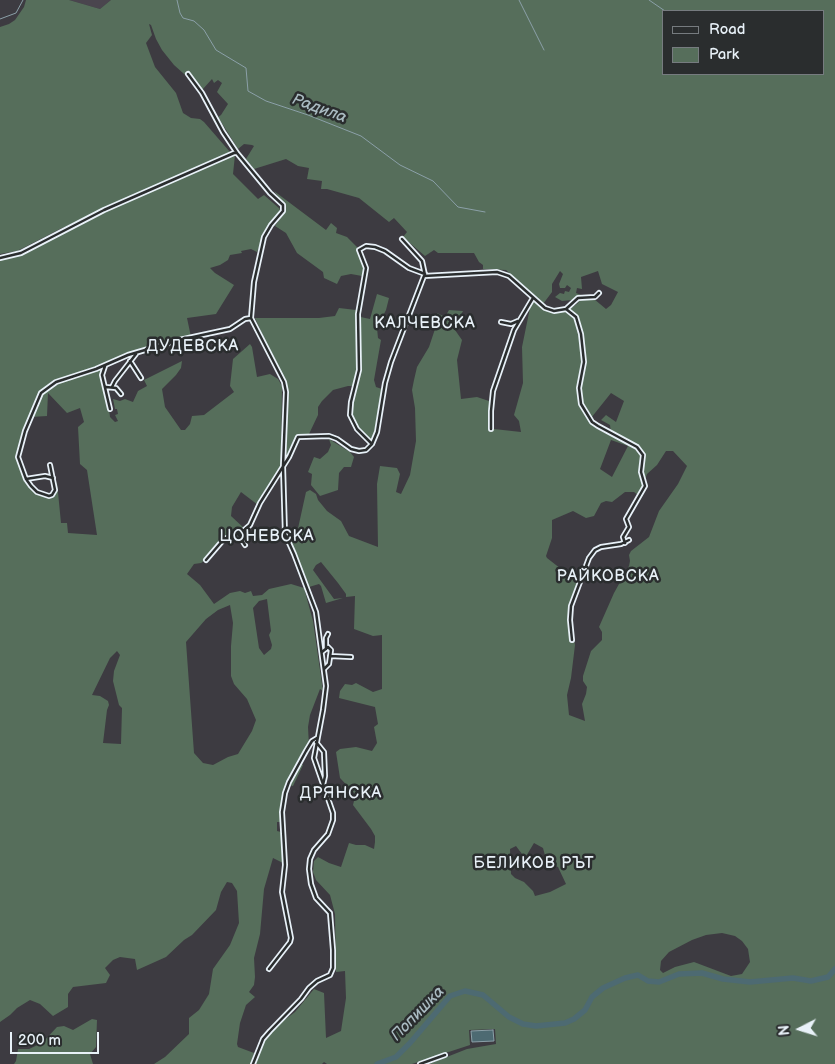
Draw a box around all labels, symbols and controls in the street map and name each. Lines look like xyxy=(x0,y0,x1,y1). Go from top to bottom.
legend xyxy=(662,10,825,75)
text: Road xyxy=(709,20,745,39)
text: Park xyxy=(709,45,739,64)
water label: Радила xyxy=(289,90,349,128)
district label: КАЛЧЕВСКА xyxy=(373,314,477,334)
district label: ДУДЕВСКА xyxy=(146,337,240,357)
district label: ЦОНЕВСКА xyxy=(219,527,315,547)
district label: РАЙКОВСКА xyxy=(555,567,661,587)
district label: ДРЯНСКА xyxy=(299,784,383,804)
district label: БЕЛИКОВ РЪТ xyxy=(472,854,596,874)
water label: Попишка xyxy=(387,983,449,1045)
north arrow xyxy=(775,1004,825,1054)
scale bar xyxy=(12,1022,101,1054)
text: N xyxy=(776,1024,793,1036)
text: 200 m xyxy=(18,1031,61,1050)

